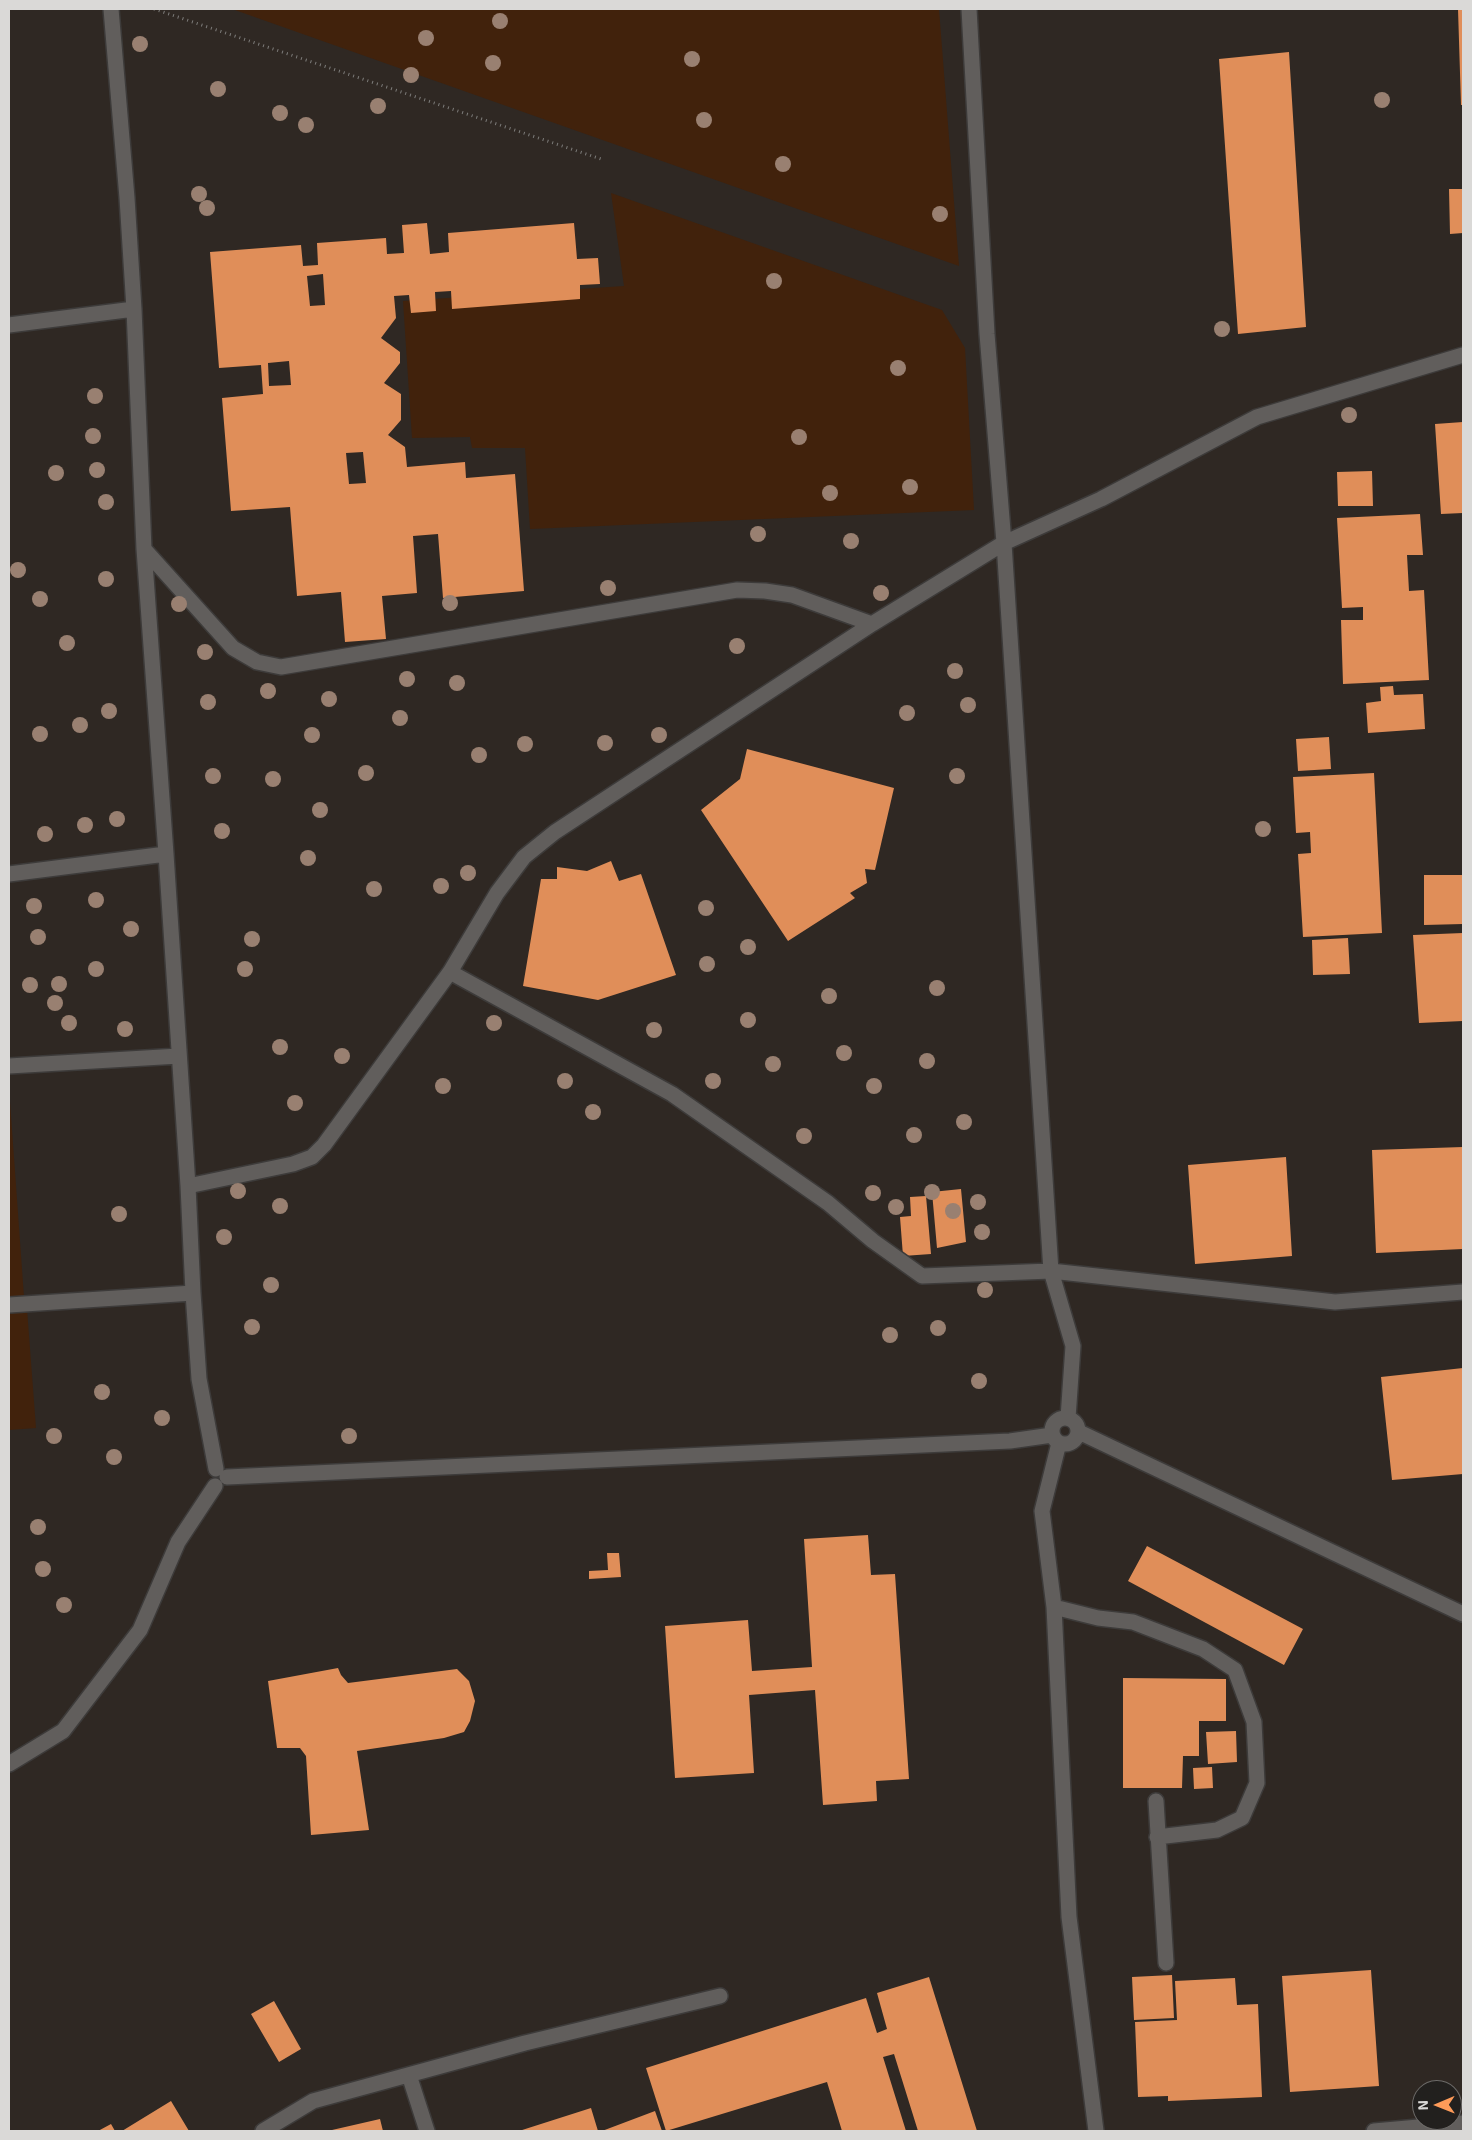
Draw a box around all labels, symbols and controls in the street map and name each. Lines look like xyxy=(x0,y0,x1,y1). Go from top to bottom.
north arrow xyxy=(1412,2080,1462,2130)
text: N xyxy=(1414,2100,1431,2110)

